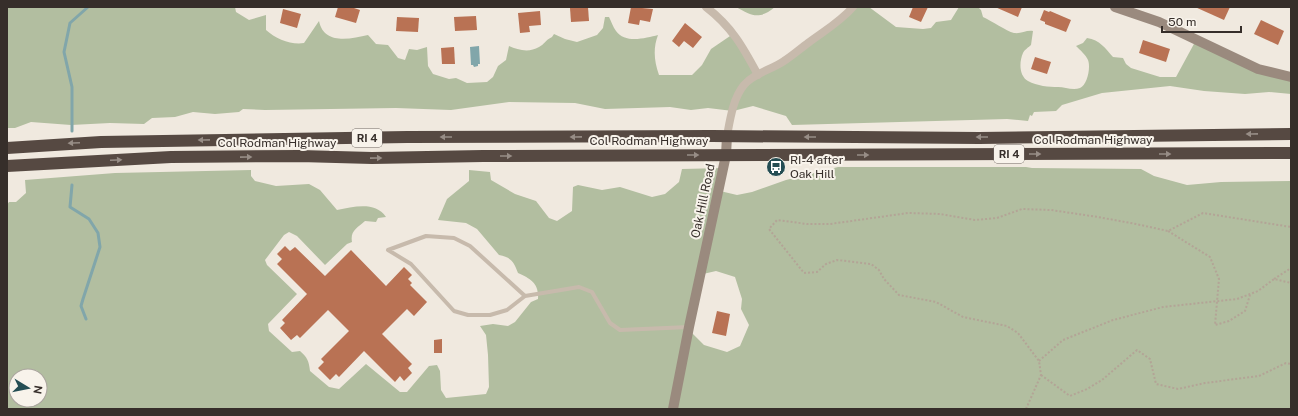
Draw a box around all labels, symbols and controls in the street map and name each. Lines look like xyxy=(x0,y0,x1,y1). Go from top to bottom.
scale bar xyxy=(1162,8,1241,34)
text: 50 m xyxy=(1168,15,1196,29)
road number: RI 4 xyxy=(352,129,382,147)
one-way arrow xyxy=(1245,131,1258,137)
street label: Col Rodman Highway xyxy=(1034,133,1153,147)
one-way arrow xyxy=(439,134,452,140)
one-way arrow xyxy=(569,134,582,140)
street label: Col Rodman Highway xyxy=(590,134,709,148)
one-way arrow xyxy=(803,134,816,140)
one-way arrow xyxy=(976,134,988,141)
street label: Col Rodman Highway xyxy=(218,136,337,150)
one-way arrow xyxy=(197,137,210,143)
one-way arrow xyxy=(68,140,80,147)
road number: RI 4 xyxy=(994,145,1024,163)
one-way arrow xyxy=(1029,151,1042,157)
one-way arrow xyxy=(1159,151,1172,157)
one-way arrow xyxy=(687,152,700,158)
one-way arrow xyxy=(857,152,870,158)
one-way arrow xyxy=(500,153,513,159)
place label: RI-4 after Oak Hill xyxy=(790,153,844,181)
one-way arrow xyxy=(240,154,253,160)
one-way arrow xyxy=(370,155,383,161)
bus stop icon: RI-4 after Oak Hill xyxy=(765,156,787,178)
one-way arrow xyxy=(110,157,123,163)
street label: Oak Hill Road xyxy=(688,163,718,239)
north arrow xyxy=(8,368,48,408)
text: N xyxy=(31,384,45,395)

